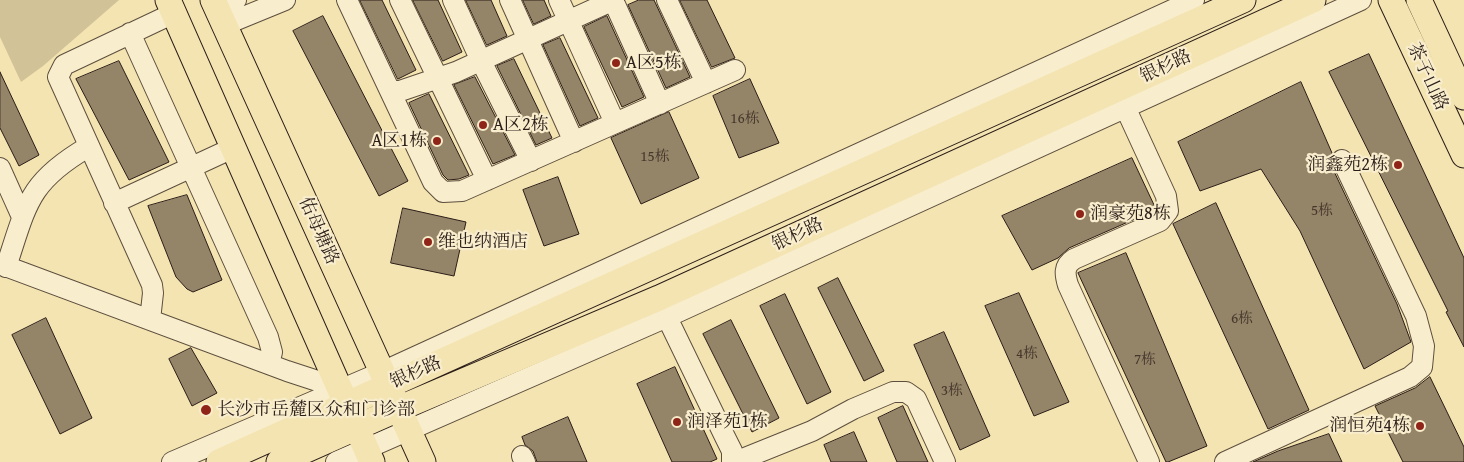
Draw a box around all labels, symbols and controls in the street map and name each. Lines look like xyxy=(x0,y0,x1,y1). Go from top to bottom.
street label: 茶子山路 xyxy=(1402,40,1452,114)
street label: 银杉路 xyxy=(1137,46,1195,88)
place label: A区5栋 xyxy=(626,52,682,74)
marker: A区5栋 xyxy=(610,57,622,69)
house number: 16栋 xyxy=(730,110,760,128)
place label: A区2栋 xyxy=(493,114,549,136)
marker: A区2栋 xyxy=(477,119,489,131)
place label: A区1栋 xyxy=(371,130,427,152)
marker: A区1栋 xyxy=(431,135,443,147)
house number: 15栋 xyxy=(640,148,670,166)
place label: 润鑫苑2栋 xyxy=(1307,154,1388,176)
marker: 润鑫苑2栋 xyxy=(1392,159,1404,171)
street label: 佑母塘路 xyxy=(293,194,343,268)
house number: 5栋 xyxy=(1311,202,1333,220)
place label: 润豪苑8栋 xyxy=(1090,203,1171,225)
marker: 润豪苑8栋 xyxy=(1074,208,1086,220)
street label: 银杉路 xyxy=(769,214,827,256)
place label: 维也纳酒店 xyxy=(438,231,528,253)
marker: 维也纳酒店 xyxy=(422,236,434,248)
house number: 6栋 xyxy=(1231,310,1253,328)
house number: 4栋 xyxy=(1016,345,1038,363)
house number: 7栋 xyxy=(1134,351,1156,369)
street label: 银杉路 xyxy=(387,352,445,394)
house number: 3栋 xyxy=(941,382,963,400)
place label: 长沙市岳麓区众和门诊部 xyxy=(217,399,415,421)
marker: 长沙市岳麓区众和门诊部 xyxy=(199,403,213,417)
place label: 润泽苑1栋 xyxy=(687,411,768,433)
place label: 润恒苑4栋 xyxy=(1329,415,1410,437)
marker: 润泽苑1栋 xyxy=(671,416,683,428)
marker: 润恒苑4栋 xyxy=(1414,420,1426,432)

